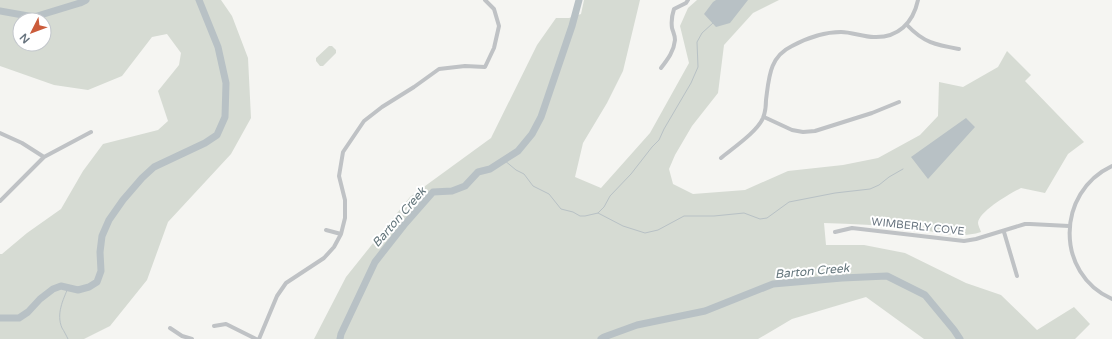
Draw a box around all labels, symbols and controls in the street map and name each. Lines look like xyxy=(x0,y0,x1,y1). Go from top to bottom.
north arrow xyxy=(12,12,52,52)
text: N xyxy=(17,31,33,46)
water label: Barton Creek xyxy=(369,183,430,250)
street label: WIMBERLY COVE xyxy=(871,215,965,238)
water label: Barton Creek xyxy=(774,261,851,281)

